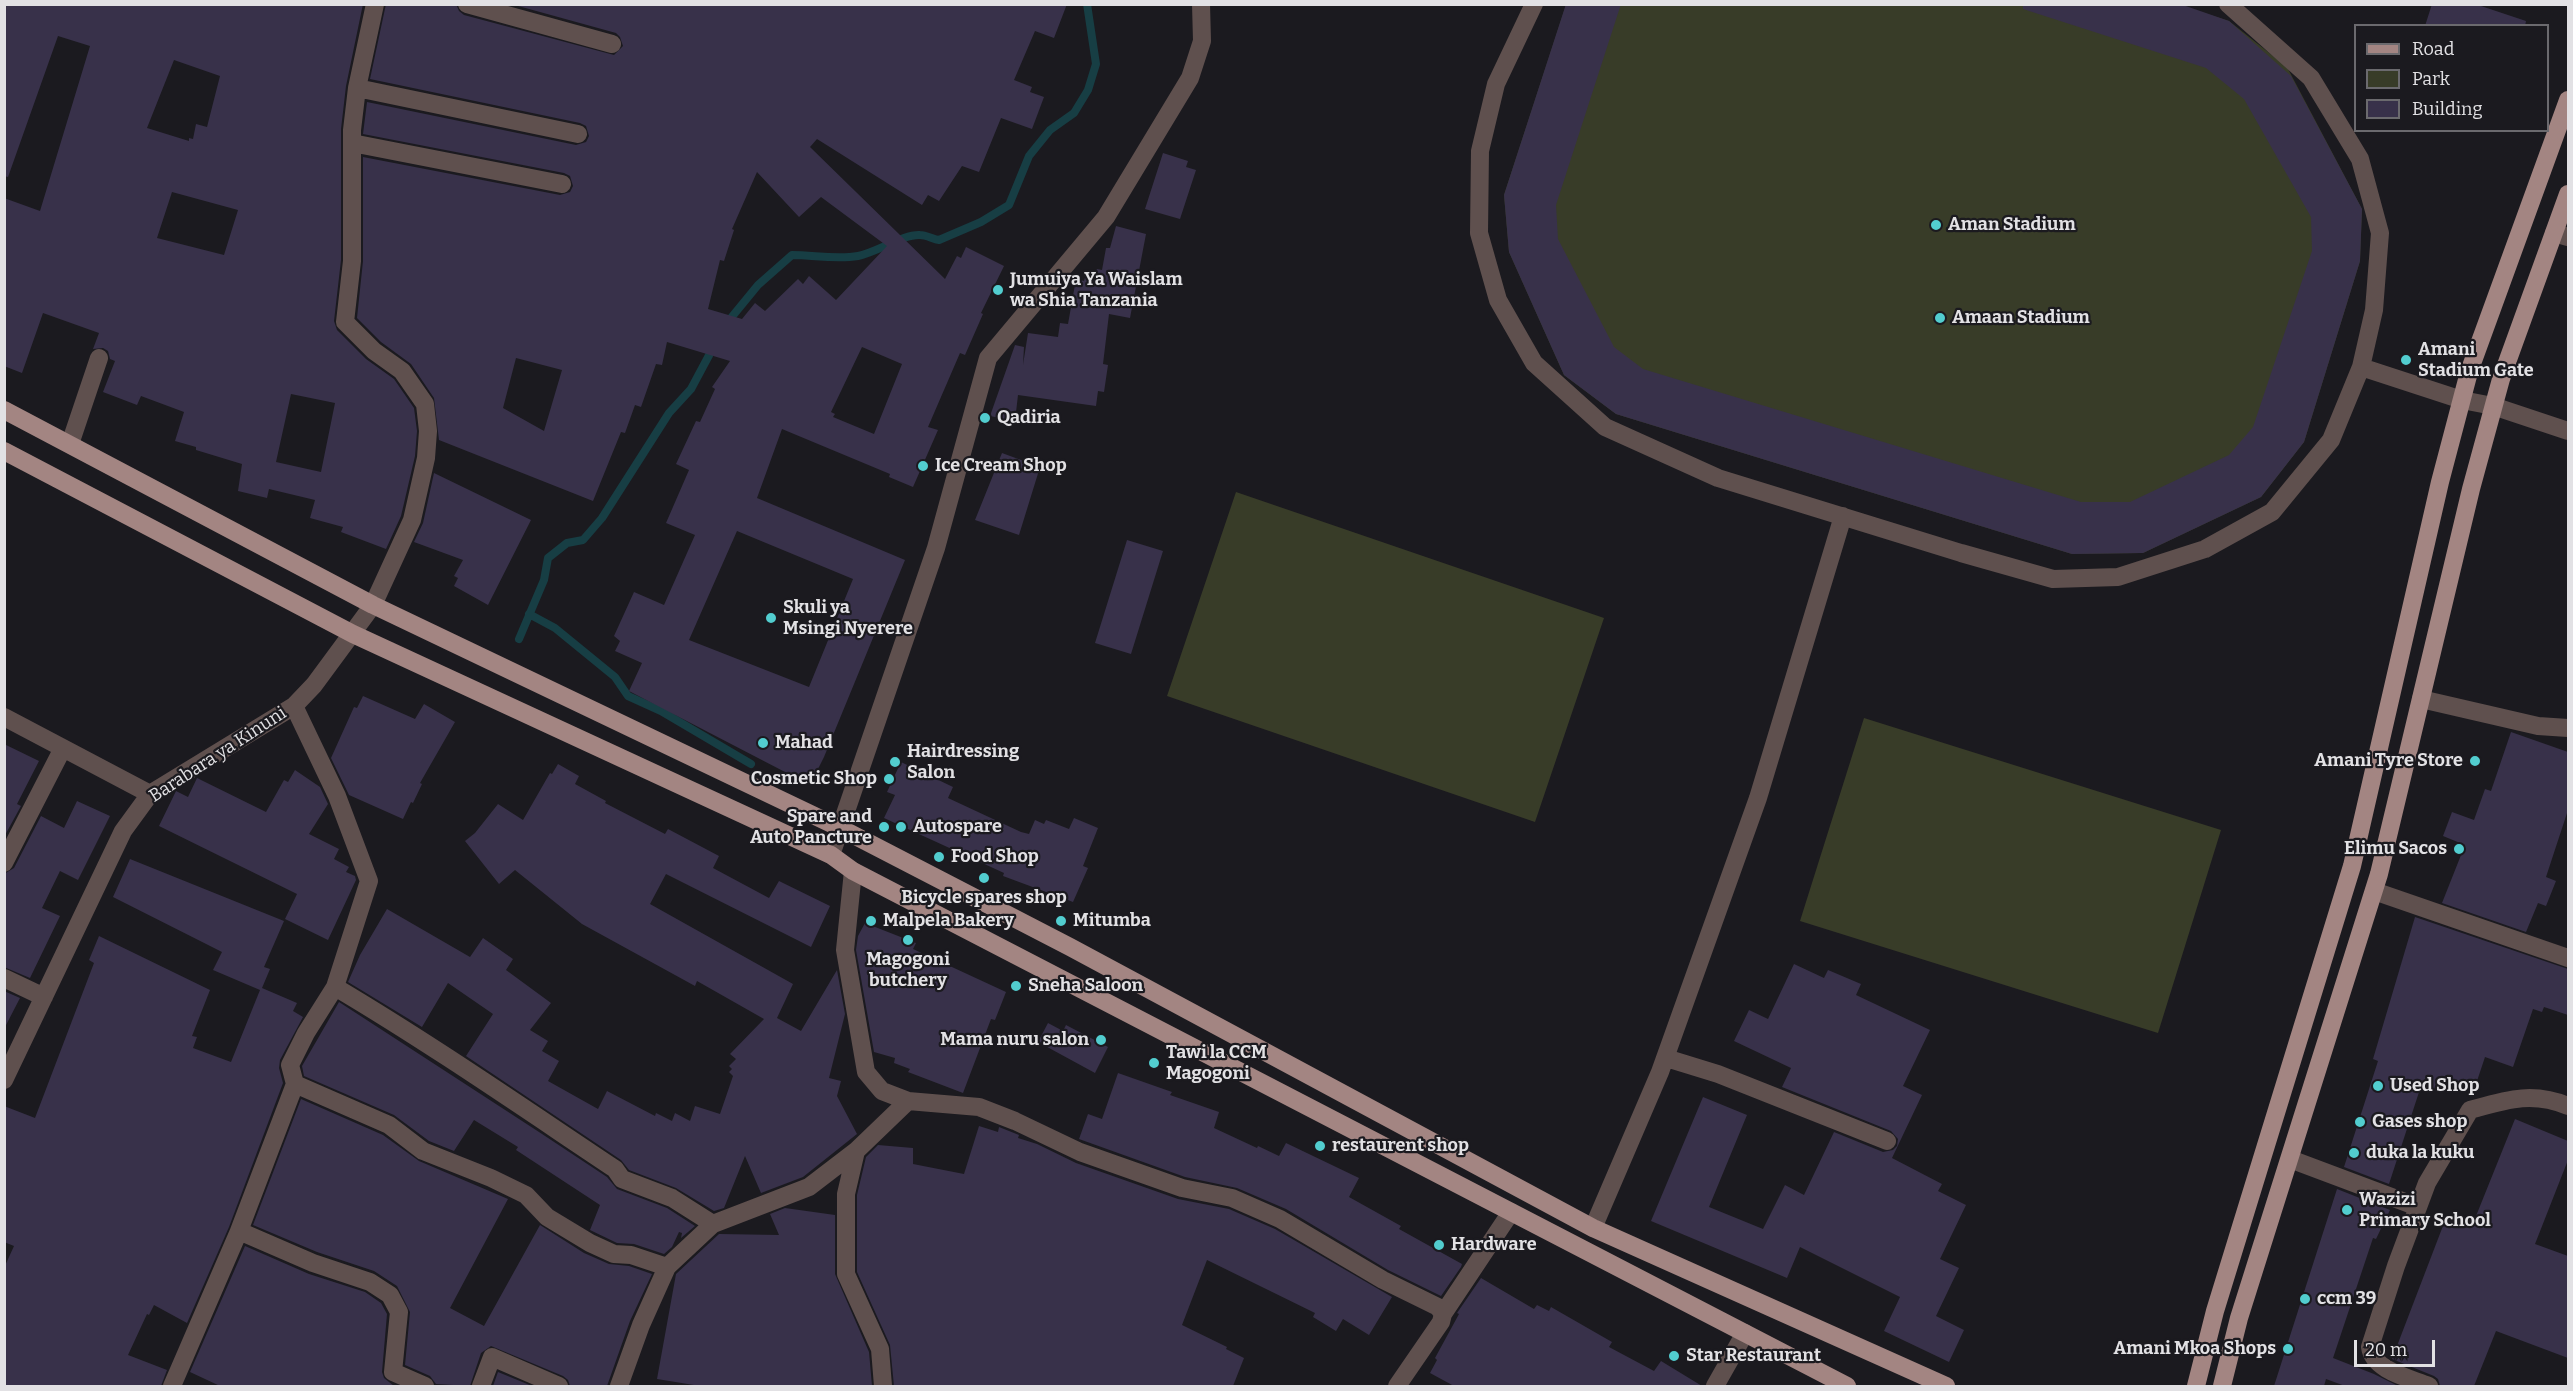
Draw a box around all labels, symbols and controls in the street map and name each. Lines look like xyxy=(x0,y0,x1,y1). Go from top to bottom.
legend xyxy=(2354,24,2549,132)
text: Road xyxy=(2412,38,2454,60)
text: Park xyxy=(2412,68,2450,90)
text: Building xyxy=(2412,98,2483,120)
place label: Aman Stadium xyxy=(1948,214,2076,236)
marker: Aman Stadium xyxy=(1929,218,1943,232)
place label: Jumuiya Ya Waislam wa Shia Tanzania xyxy=(1010,269,1183,312)
marker: Jumuiya Ya Waislam wa Shia Tanzania xyxy=(991,283,1005,297)
place label: Amaan Stadium xyxy=(1952,307,2090,329)
marker: Amaan Stadium xyxy=(1933,311,1947,325)
place label: Amani Stadium Gate xyxy=(2418,339,2534,382)
marker: Amani Stadium Gate xyxy=(2399,353,2413,367)
place label: Qadiria xyxy=(997,407,1061,429)
marker: Qadiria xyxy=(978,411,992,425)
place label: Ice Cream Shop xyxy=(935,455,1067,477)
marker: Ice Cream Shop xyxy=(916,459,930,473)
place label: Skuli ya Msingi Nyerere xyxy=(783,597,913,640)
marker: Skuli ya Msingi Nyerere xyxy=(764,611,778,625)
street label: Barabara ya Kinuni xyxy=(145,703,291,807)
place label: Mahad xyxy=(775,732,833,754)
marker: Mahad xyxy=(756,736,770,750)
place label: Hairdressing Salon xyxy=(907,741,1019,783)
place label: Amani Tyre Store xyxy=(2314,750,2463,772)
marker: Amani Tyre Store xyxy=(2468,754,2482,768)
marker: Hairdressing Salon xyxy=(888,755,902,769)
place label: Cosmetic Shop xyxy=(751,768,877,790)
marker: Cosmetic Shop xyxy=(882,772,896,786)
place label: Spare and Auto Pancture xyxy=(750,806,872,848)
place label: Autospare xyxy=(913,816,1002,838)
marker: Spare and Auto Pancture xyxy=(877,820,891,834)
marker: Autospare xyxy=(894,820,908,834)
place label: Elimu Sacos xyxy=(2344,838,2447,860)
marker: Elimu Sacos xyxy=(2452,842,2466,856)
place label: Food Shop xyxy=(951,846,1039,868)
marker: Food Shop xyxy=(932,850,946,864)
marker: Bicycle spares shop xyxy=(977,871,991,885)
place label: Bicycle spares shop xyxy=(901,887,1067,909)
place label: Malpela Bakery xyxy=(883,910,1014,932)
place label: Mitumba xyxy=(1073,910,1151,932)
marker: Malpela Bakery xyxy=(864,914,878,928)
marker: Mitumba xyxy=(1054,914,1068,928)
marker: Magogoni butchery xyxy=(901,933,915,947)
place label: Magogoni butchery xyxy=(866,949,950,992)
place label: Sneha Saloon xyxy=(1028,975,1143,997)
marker: Sneha Saloon xyxy=(1009,979,1023,993)
place label: Mama nuru salon xyxy=(940,1029,1089,1051)
marker: Mama nuru salon xyxy=(1094,1033,1108,1047)
place label: Tawi la CCM Magogoni xyxy=(1166,1042,1267,1084)
marker: Tawi la CCM Magogoni xyxy=(1147,1056,1161,1070)
place label: Used Shop xyxy=(2390,1075,2479,1097)
marker: Used Shop xyxy=(2371,1079,2385,1093)
place label: Gases shop xyxy=(2372,1111,2467,1133)
marker: Gases shop xyxy=(2353,1115,2367,1129)
place label: restaurent shop xyxy=(1332,1135,1469,1157)
marker: restaurent shop xyxy=(1313,1139,1327,1153)
place label: duka la kuku xyxy=(2366,1142,2474,1164)
marker: duka la kuku xyxy=(2347,1146,2361,1160)
place label: Wazizi Primary School xyxy=(2359,1189,2491,1232)
marker: Wazizi Primary School xyxy=(2340,1203,2354,1217)
place label: Hardware xyxy=(1451,1234,1537,1256)
marker: Hardware xyxy=(1432,1238,1446,1252)
place label: ccm 39 xyxy=(2317,1288,2376,1310)
marker: ccm 39 xyxy=(2298,1292,2312,1306)
scale bar xyxy=(2357,1328,2438,1366)
place label: Amani Mkoa Shops xyxy=(2114,1338,2276,1360)
text: 20 m xyxy=(2365,1339,2407,1361)
marker: Amani Mkoa Shops xyxy=(2281,1342,2295,1356)
place label: Star Restaurant xyxy=(1686,1345,1821,1367)
marker: Star Restaurant xyxy=(1667,1349,1681,1363)

